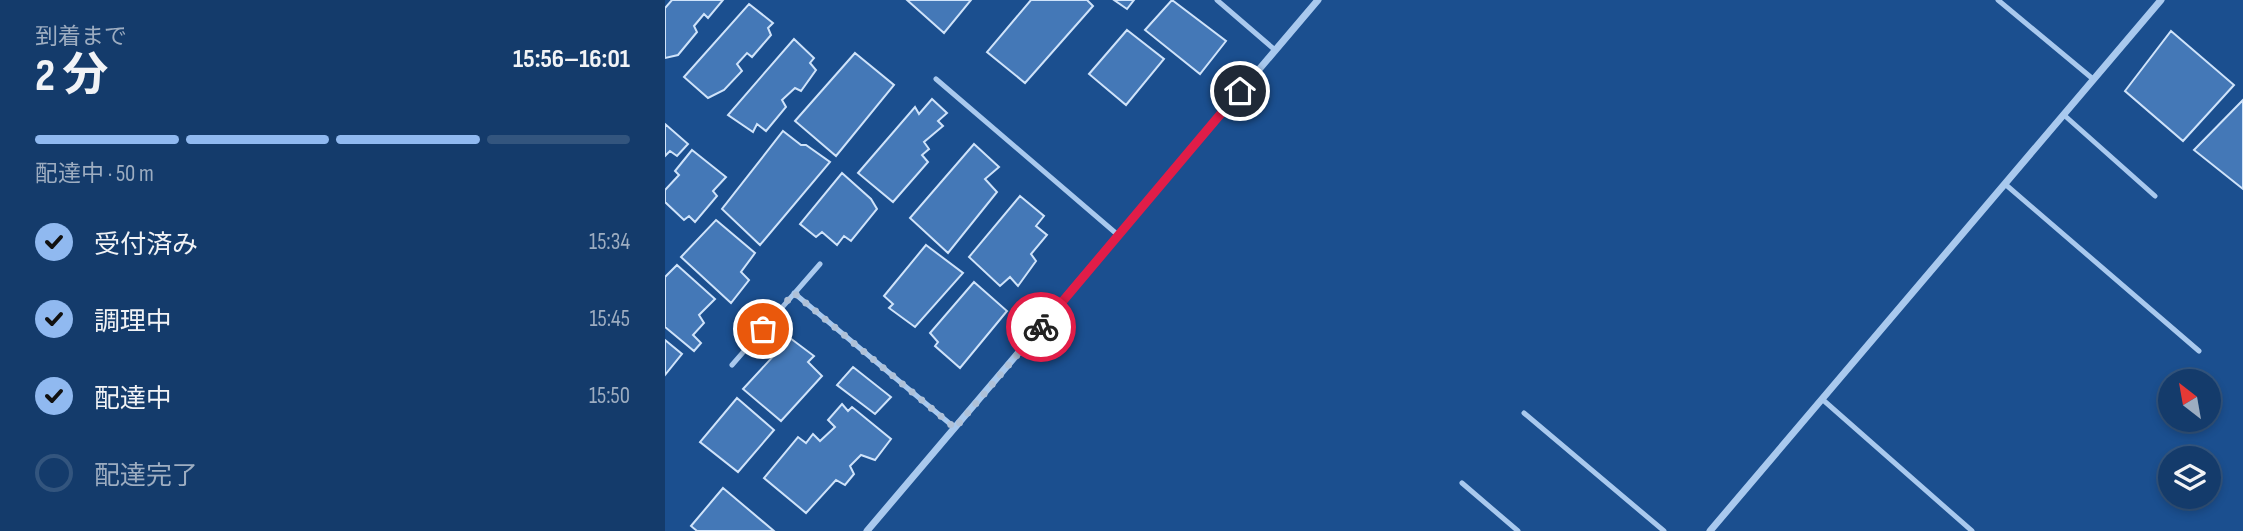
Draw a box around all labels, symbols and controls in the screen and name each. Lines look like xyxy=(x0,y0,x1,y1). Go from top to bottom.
text: 到着まで xyxy=(35,23,127,51)
text: 15:56–16:01 xyxy=(513,44,630,75)
text: 2 分 xyxy=(35,49,108,104)
pin xyxy=(1210,61,1270,121)
icon: home xyxy=(1221,72,1259,110)
text: 配達中 · 50 m xyxy=(35,160,154,188)
icon: check xyxy=(35,223,73,261)
text: 15:34 xyxy=(589,228,630,256)
text: 受付済み xyxy=(94,230,198,261)
courier xyxy=(1006,292,1076,362)
pin xyxy=(733,299,793,359)
icon: check xyxy=(35,300,73,338)
text: 15:45 xyxy=(589,305,630,333)
text: 調理中 xyxy=(94,307,172,338)
icon: bike xyxy=(1022,308,1060,346)
icon: bag xyxy=(744,310,782,348)
north arrow xyxy=(2158,369,2221,432)
map controls xyxy=(2158,369,2221,509)
icon: check xyxy=(35,377,73,415)
text: 15:50 xyxy=(589,382,630,410)
text: 配達中 xyxy=(94,384,172,415)
button: layers xyxy=(2158,446,2221,509)
text: 配達完了 xyxy=(94,461,198,492)

